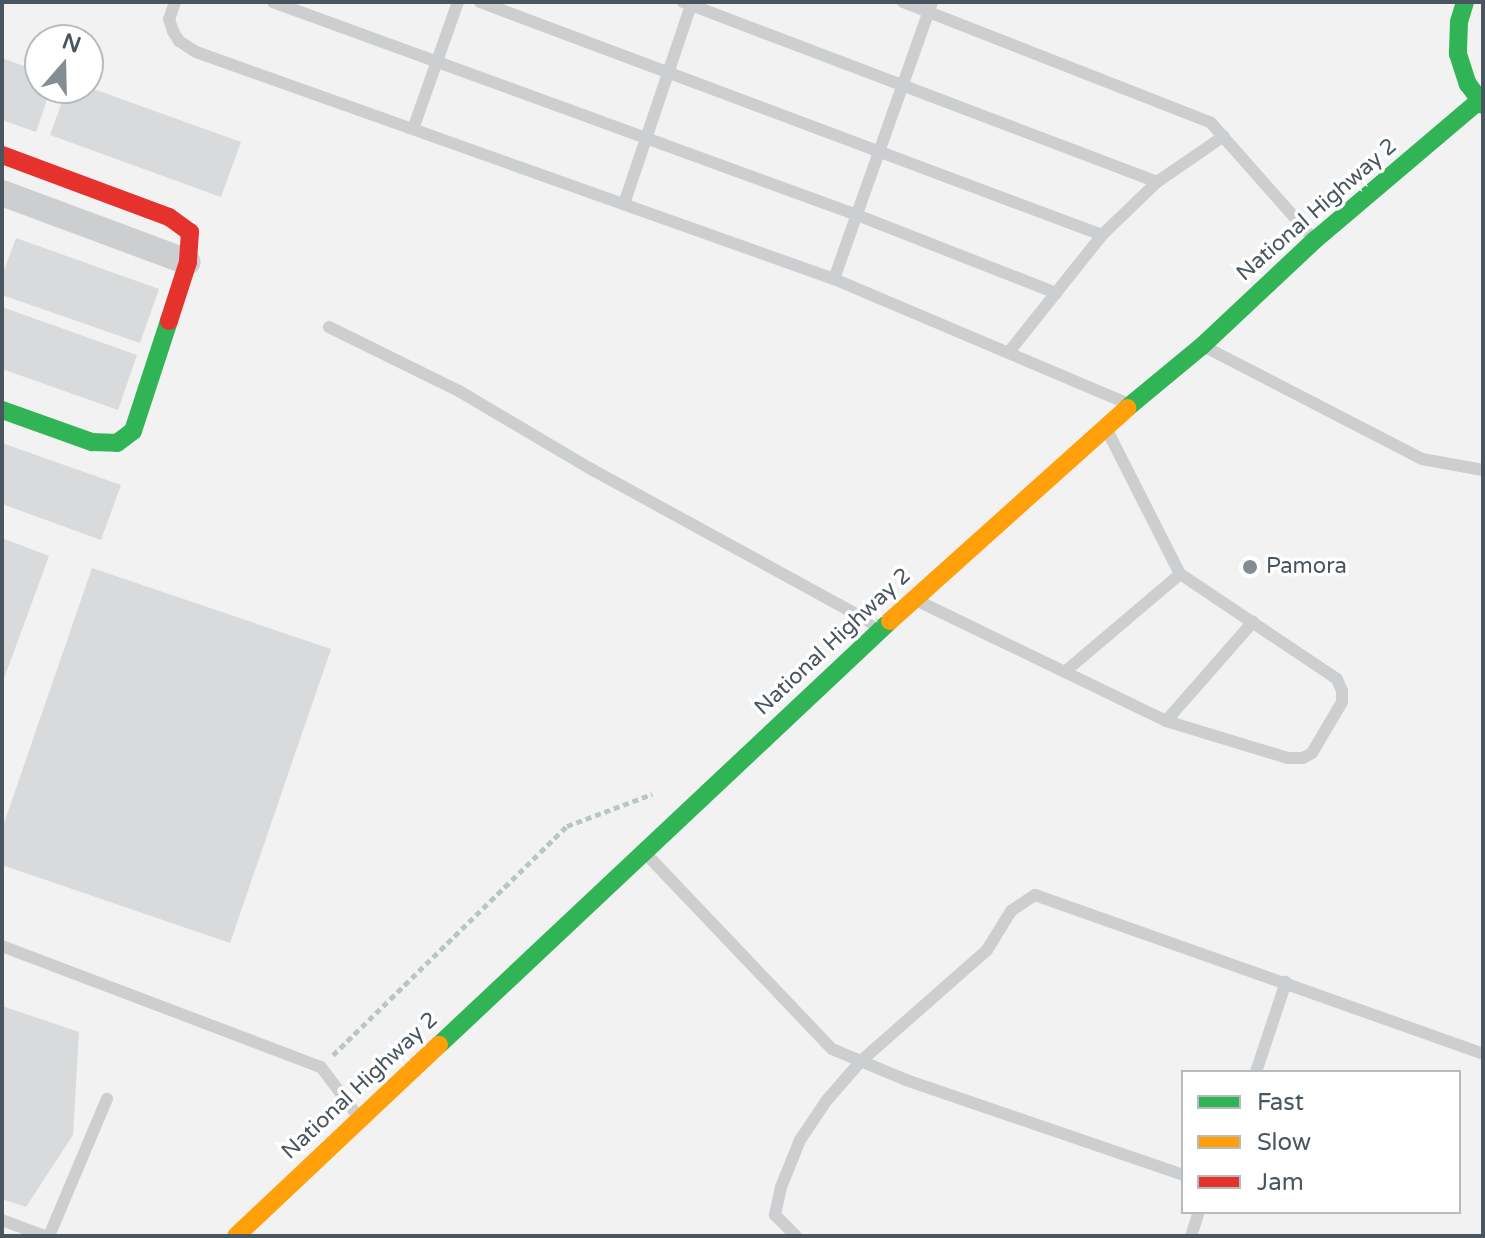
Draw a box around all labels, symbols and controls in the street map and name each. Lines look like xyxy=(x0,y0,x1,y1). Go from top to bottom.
north arrow xyxy=(24,24,104,104)
text: N xyxy=(59,28,84,59)
street label: National Highway 2 xyxy=(1231,133,1403,287)
place label: Pamora xyxy=(1266,554,1347,580)
marker: Pamora xyxy=(1241,558,1259,576)
street label: National Highway 2 xyxy=(749,563,917,721)
street label: National Highway 2 xyxy=(276,1007,444,1165)
legend xyxy=(1181,1070,1461,1214)
text: Fast xyxy=(1257,1088,1304,1117)
text: Slow xyxy=(1257,1128,1311,1157)
text: Jam xyxy=(1257,1168,1304,1197)

